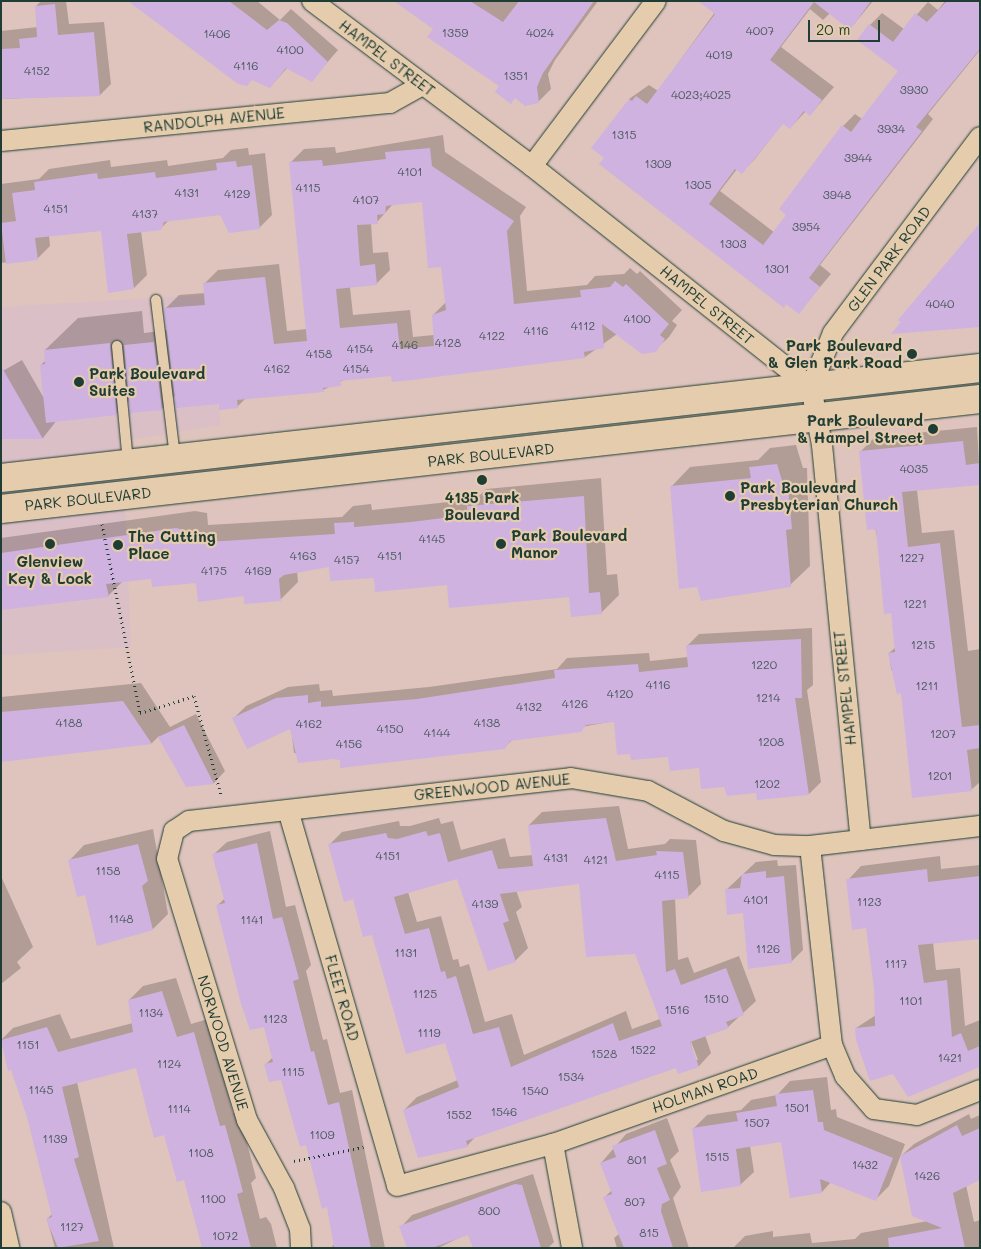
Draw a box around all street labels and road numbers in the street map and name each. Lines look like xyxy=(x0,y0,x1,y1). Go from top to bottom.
street label: HAMPEL STREET xyxy=(335,16,439,100)
street label: RANDOLPH AVENUE xyxy=(143,104,285,136)
street label: GLEN PARK ROAD xyxy=(843,203,935,315)
street label: HAMPEL STREET xyxy=(656,262,758,348)
street label: PARK BOULEVARD xyxy=(427,439,555,471)
street label: PARK BOULEVARD xyxy=(24,483,152,515)
street label: HAMPEL STREET xyxy=(830,630,860,746)
street label: GREENWOOD AVENUE xyxy=(413,770,571,804)
street label: FLEET ROAD xyxy=(321,953,363,1043)
street label: NORWOOD AVENUE xyxy=(194,973,252,1113)
street label: HOLMAN ROAD xyxy=(650,1063,760,1117)

